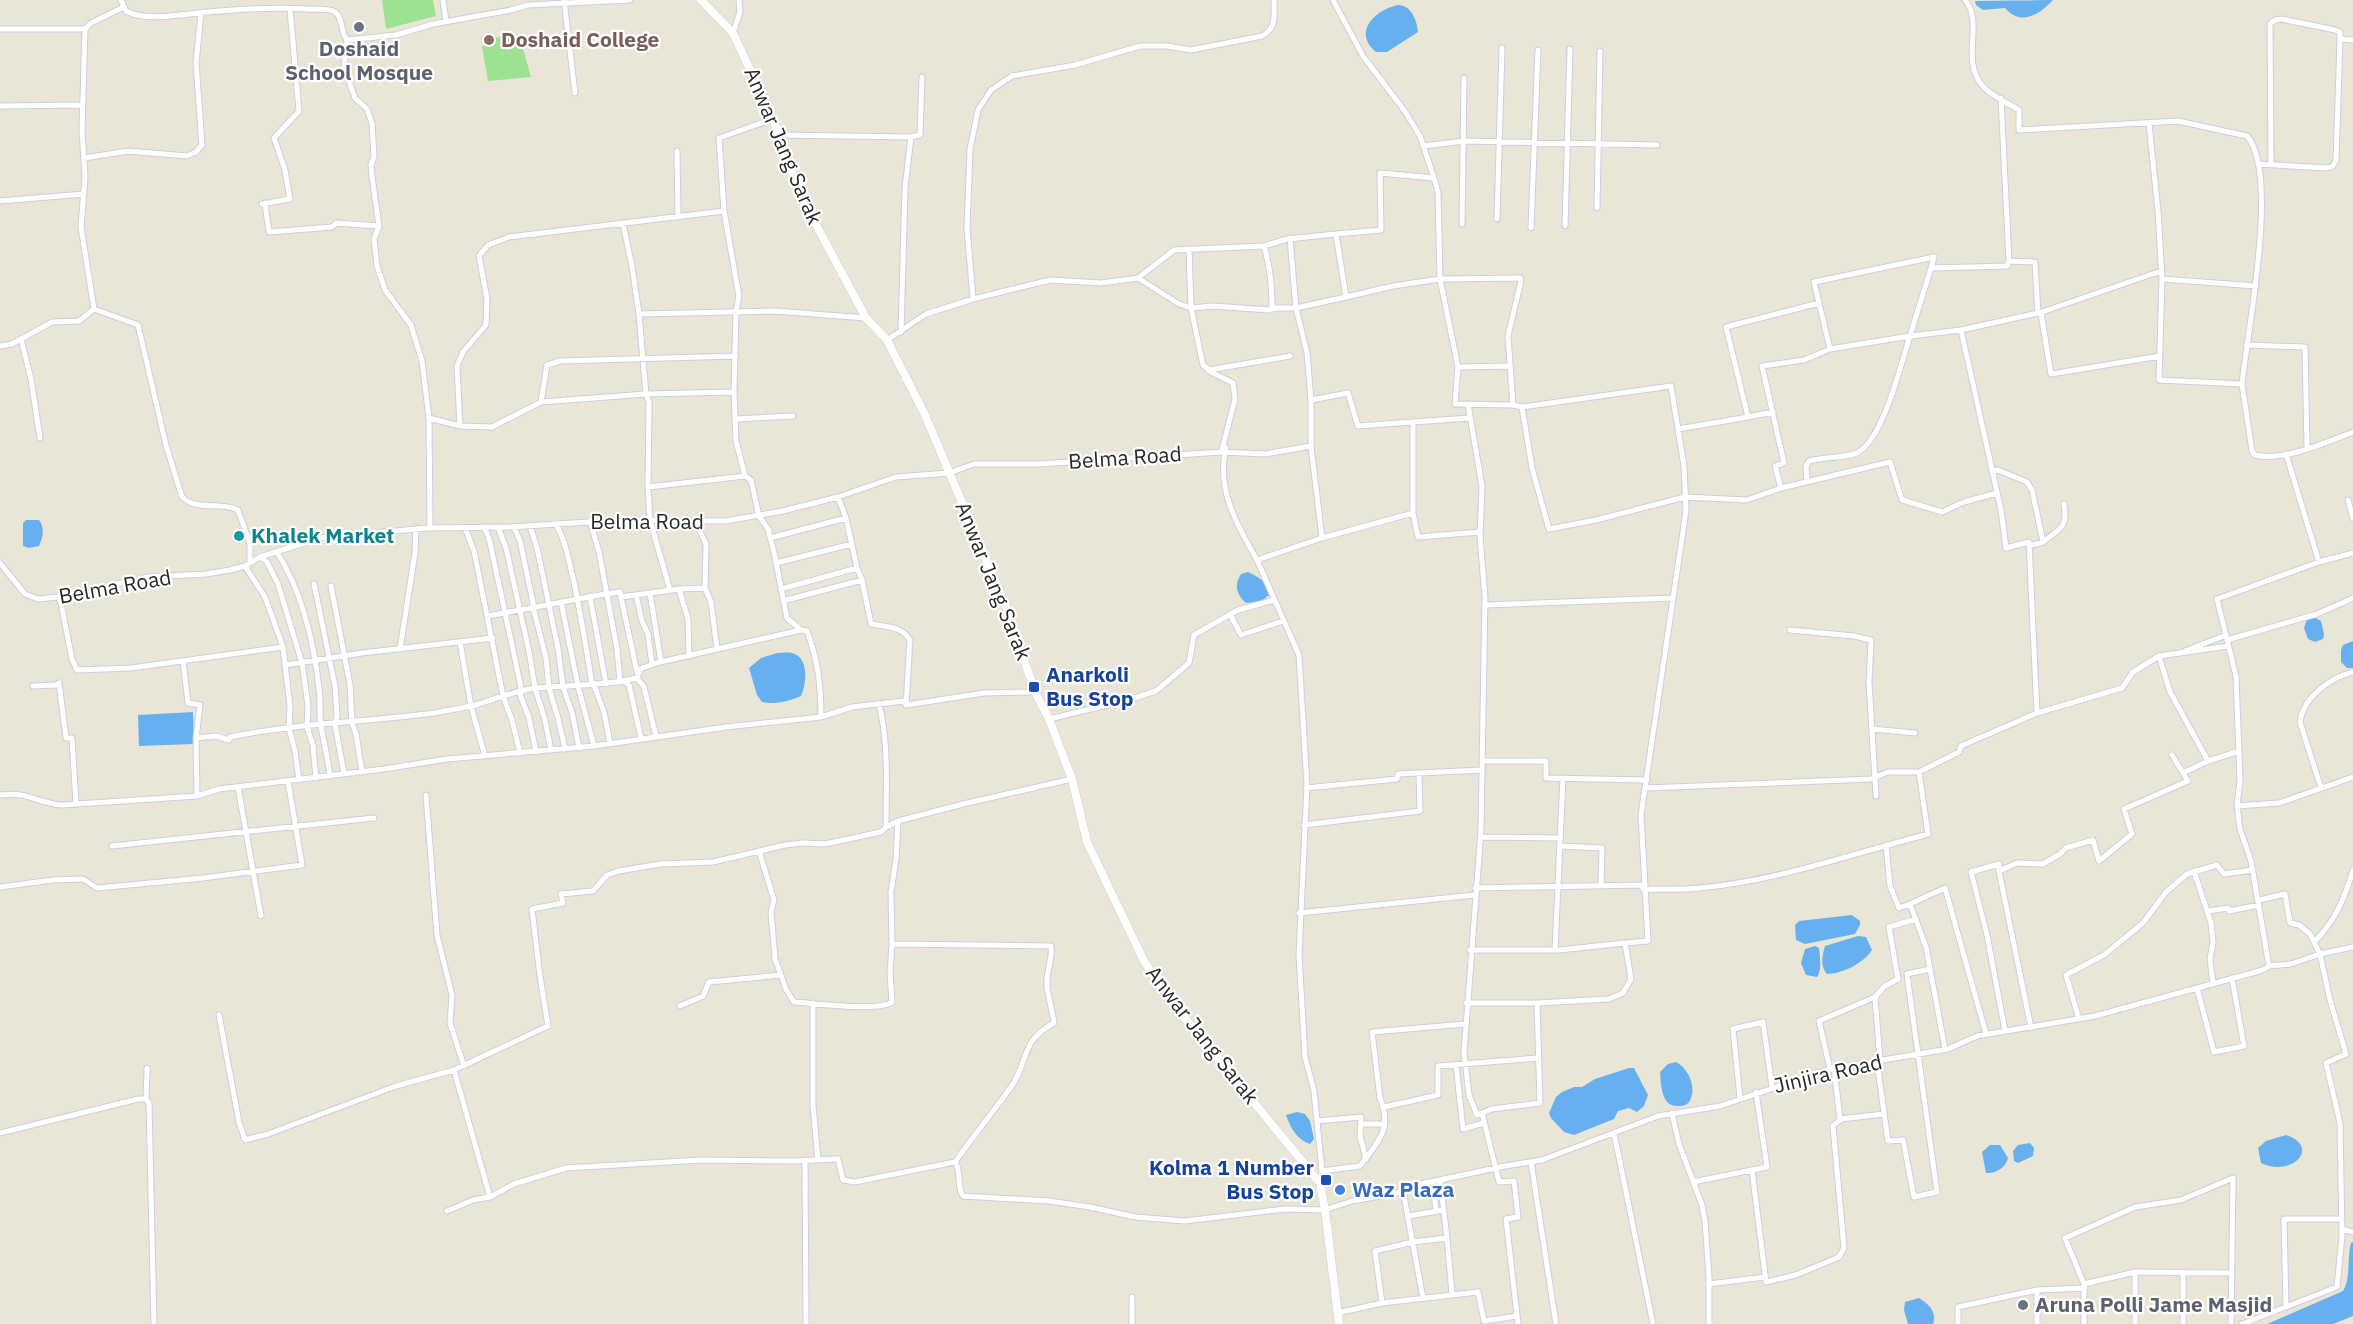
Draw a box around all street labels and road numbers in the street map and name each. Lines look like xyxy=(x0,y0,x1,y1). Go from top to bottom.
street label: Anwar Jang Sarak xyxy=(738,63,830,229)
street label: Belma Road xyxy=(1067,439,1183,475)
street label: Anwar Jang Sarak xyxy=(949,497,1038,664)
street label: Belma Road xyxy=(590,507,704,535)
street label: Belma Road xyxy=(56,562,173,610)
street label: Anwar Jang Sarak xyxy=(1140,959,1266,1109)
street label: Jinjira Road xyxy=(1771,1047,1885,1099)

